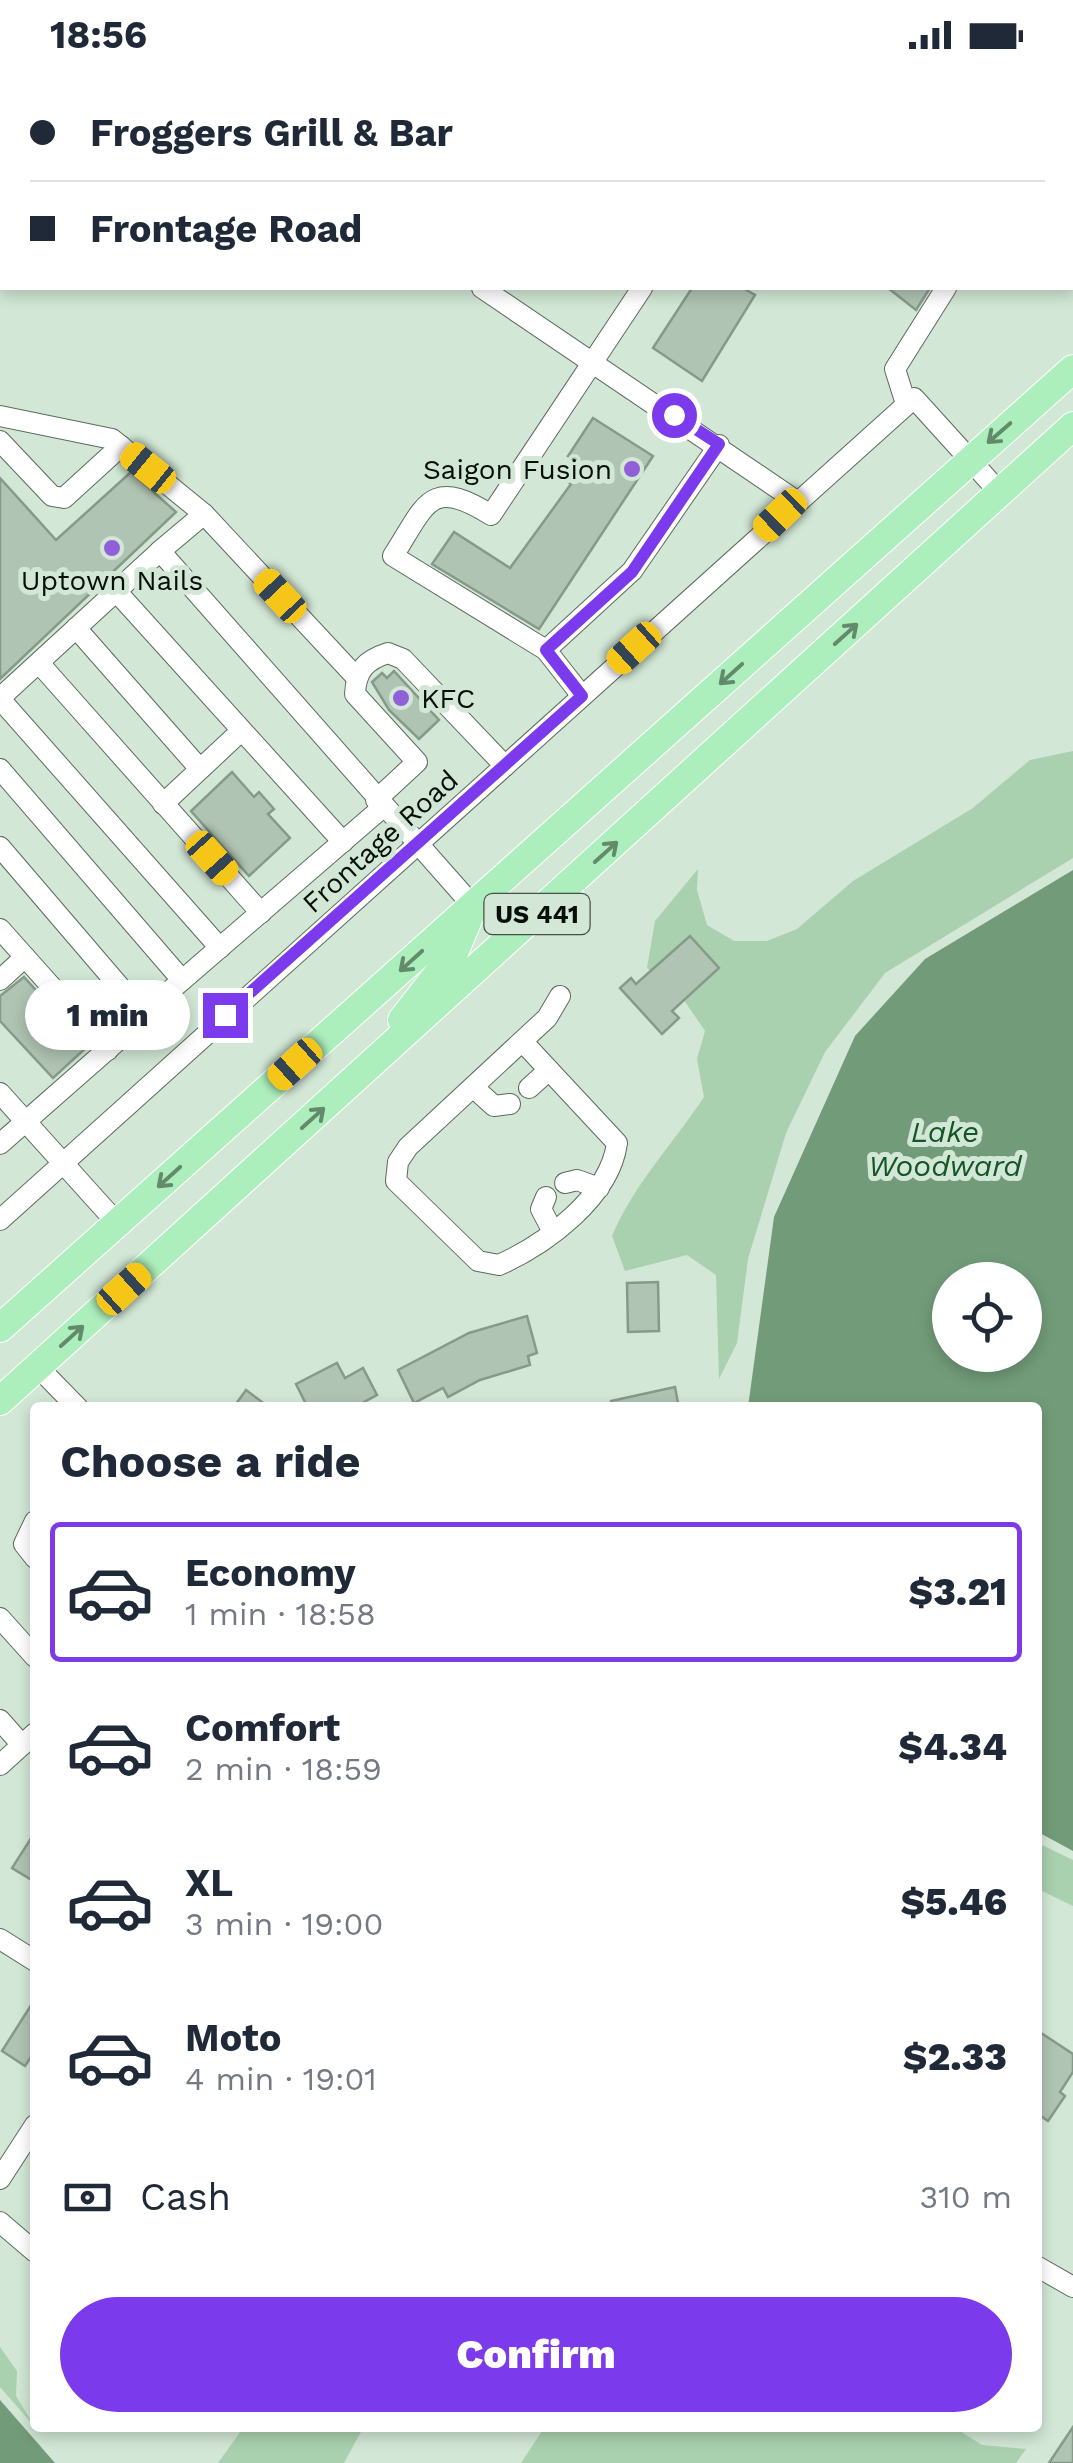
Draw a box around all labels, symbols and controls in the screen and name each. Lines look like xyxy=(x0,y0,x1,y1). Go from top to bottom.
text: 18:56 xyxy=(50,13,147,57)
text: Froggers Grill & Bar xyxy=(90,111,453,155)
text: Frontage Road xyxy=(90,207,362,251)
route start xyxy=(652,393,697,438)
one-way arrow xyxy=(987,422,1013,444)
car xyxy=(115,437,181,499)
place label: Saigon Fusion xyxy=(423,453,612,486)
marker: Saigon Fusion xyxy=(621,458,643,480)
car xyxy=(748,483,812,547)
marker: Uptown Nails xyxy=(101,537,123,559)
place label: Uptown Nails xyxy=(21,564,203,597)
car xyxy=(249,564,311,628)
car xyxy=(602,617,666,679)
one-way arrow xyxy=(834,622,858,646)
one-way arrow xyxy=(719,662,744,685)
place label: KFC xyxy=(421,682,475,715)
marker: KFC xyxy=(390,687,412,709)
street label: Frontage Road xyxy=(296,763,465,920)
car xyxy=(181,826,243,890)
one-way arrow xyxy=(593,841,618,864)
road number: US 441 xyxy=(484,894,590,934)
one-way arrow xyxy=(399,949,424,972)
callout: 1 min xyxy=(25,980,190,1050)
route end xyxy=(203,993,248,1038)
text: 1 min xyxy=(66,996,149,1034)
car xyxy=(263,1033,327,1095)
one-way arrow xyxy=(300,1106,325,1129)
water label: Lake Woodward xyxy=(868,1114,1023,1183)
one-way arrow xyxy=(157,1165,182,1188)
car xyxy=(92,1258,156,1320)
map controls xyxy=(932,1262,1042,1372)
button: locate xyxy=(932,1262,1042,1372)
one-way arrow xyxy=(59,1325,84,1348)
text: Choose a ride xyxy=(60,1435,360,1488)
icon: car xyxy=(65,1547,155,1637)
text: Economy xyxy=(185,1551,356,1595)
text: $3.21 xyxy=(909,1570,1007,1614)
text: 1 min · 18:58 xyxy=(185,1595,376,1633)
icon: car xyxy=(65,1702,155,1792)
text: Comfort xyxy=(185,1706,340,1750)
text: $4.34 xyxy=(898,1725,1007,1769)
text: 2 min · 18:59 xyxy=(185,1750,382,1788)
icon: car xyxy=(65,1857,155,1947)
text: XL xyxy=(185,1861,233,1905)
text: $5.46 xyxy=(900,1880,1007,1924)
text: 3 min · 19:00 xyxy=(185,1905,383,1943)
icon: car xyxy=(65,2012,155,2102)
text: Moto xyxy=(185,2016,281,2060)
text: $2.33 xyxy=(903,2035,1007,2079)
text: 4 min · 19:01 xyxy=(185,2060,377,2098)
icon: cash xyxy=(60,2170,115,2225)
text: Cash xyxy=(140,2175,231,2219)
text: 310 m xyxy=(920,2178,1012,2216)
button: Confirm xyxy=(60,2297,1012,2412)

